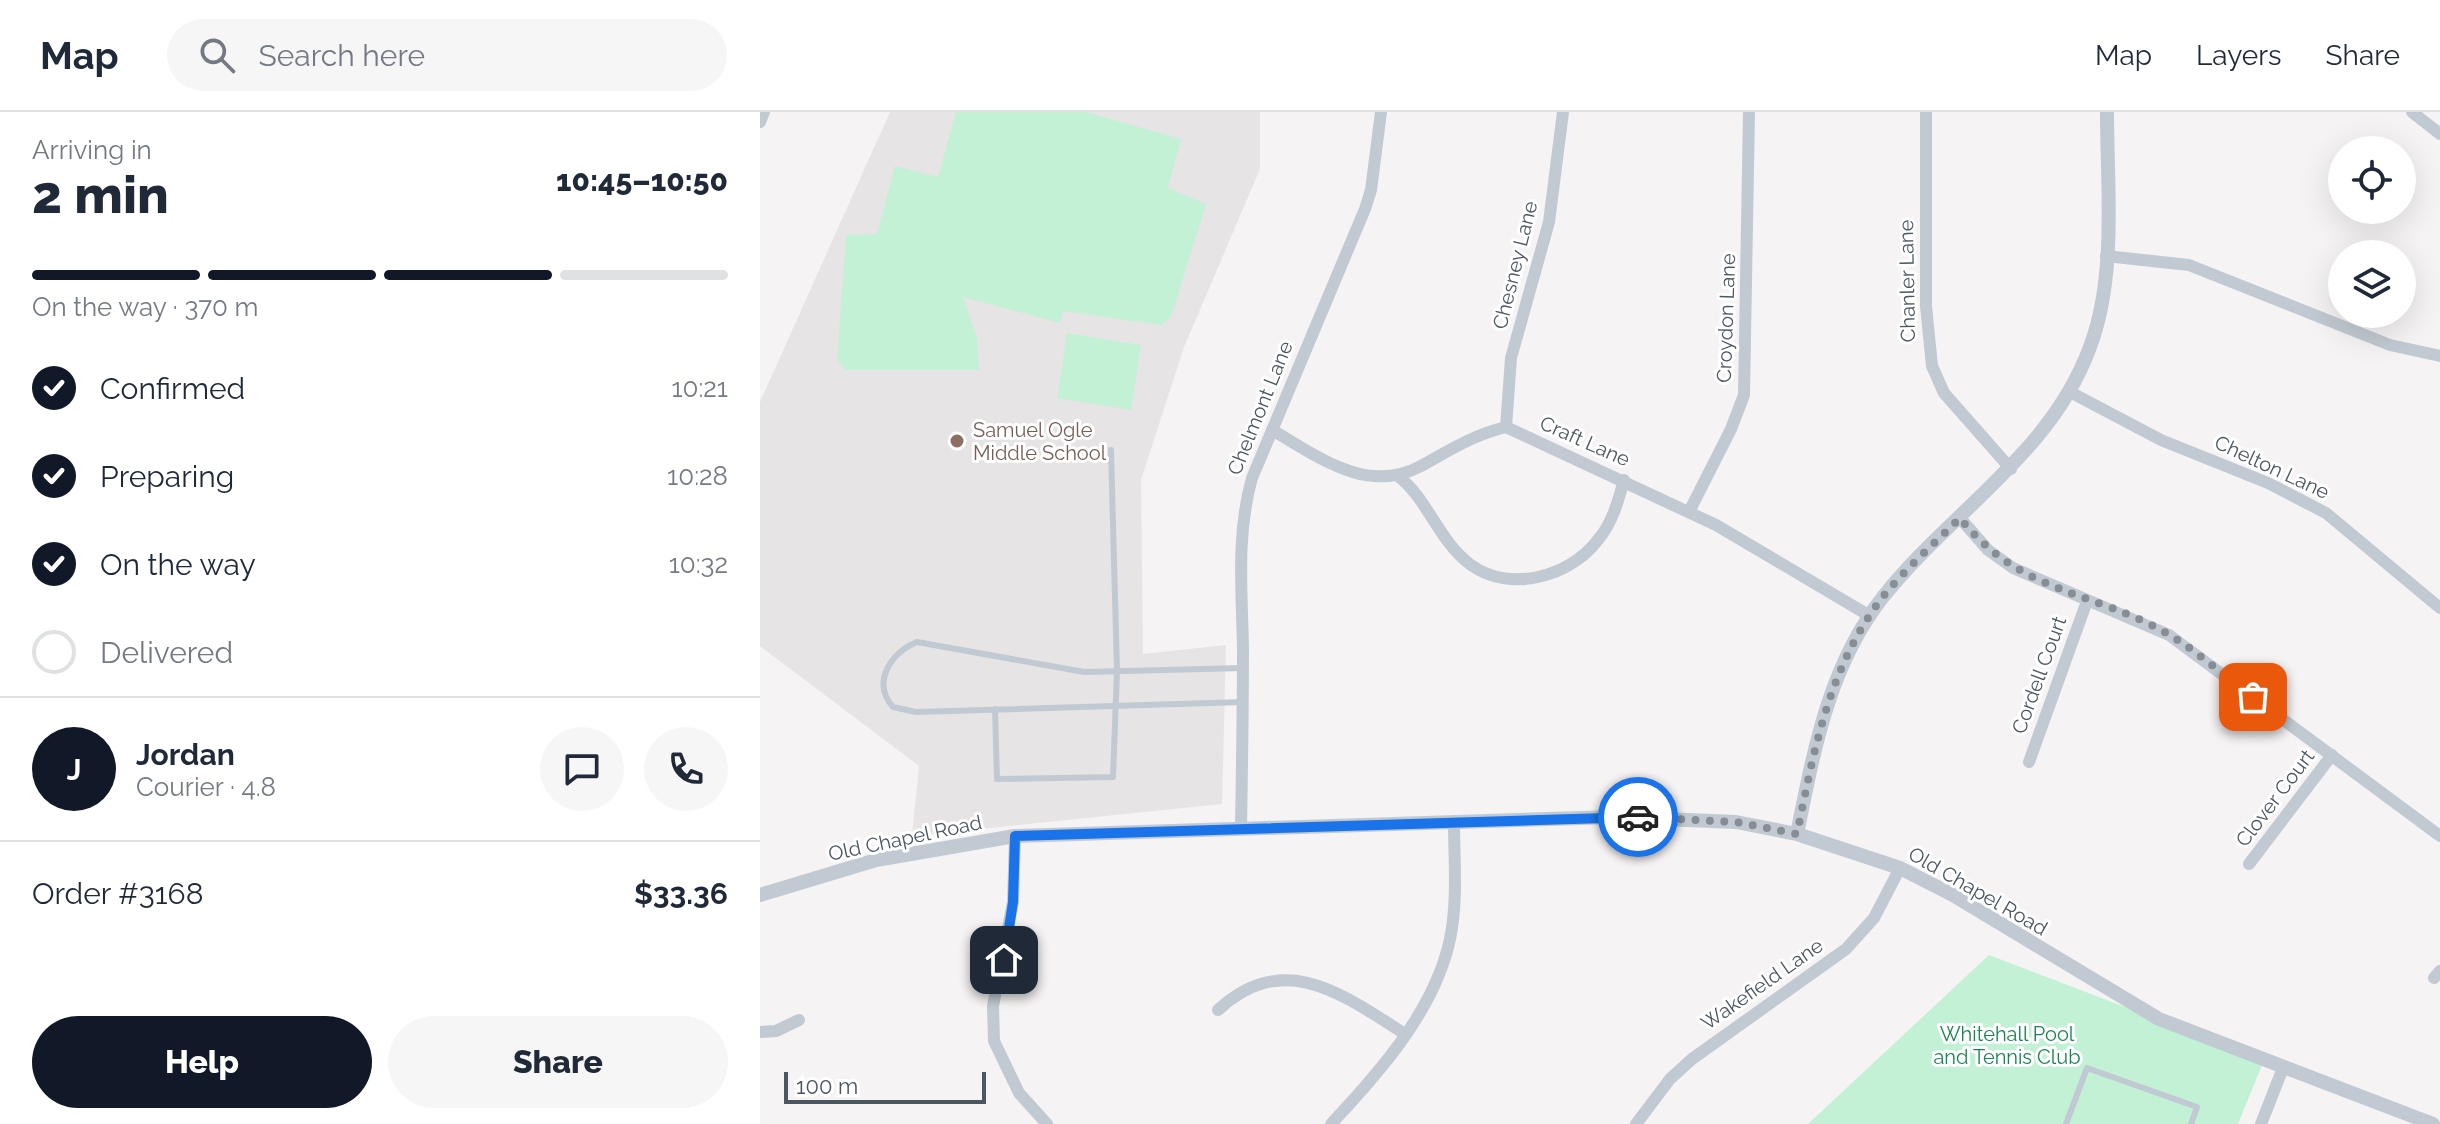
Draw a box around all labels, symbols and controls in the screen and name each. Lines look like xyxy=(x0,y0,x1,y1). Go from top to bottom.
search box xyxy=(167,19,727,91)
text: Map xyxy=(40,33,119,78)
icon: search xyxy=(195,33,239,77)
text: Search here xyxy=(259,38,425,73)
text: Map xyxy=(2095,39,2152,72)
text: Layers xyxy=(2196,39,2282,72)
text: Share xyxy=(2326,39,2400,72)
text: Arriving in xyxy=(32,135,152,165)
map controls xyxy=(2328,136,2416,328)
button: locate xyxy=(2328,136,2416,224)
text: 10:45–10:50 xyxy=(556,163,728,198)
text: 2 min xyxy=(32,164,169,225)
street label: Chesney Lane xyxy=(1487,198,1543,332)
street label: Chanler Lane xyxy=(1894,219,1920,343)
button: layers xyxy=(2328,240,2416,328)
street label: Croydon Lane xyxy=(1712,253,1740,383)
text: On the way · 370 m xyxy=(32,292,258,322)
street label: Chelmont Lane xyxy=(1222,337,1298,478)
icon: check xyxy=(32,366,76,410)
text: Confirmed xyxy=(100,371,245,406)
text: 10:21 xyxy=(671,373,728,403)
street label: Craft Lane xyxy=(1536,411,1634,472)
place label: Samuel Ogle Middle School xyxy=(973,418,1107,465)
street label: Chelton Lane xyxy=(2211,430,2333,504)
marker: Samuel Ogle Middle School xyxy=(948,432,966,450)
icon: check xyxy=(32,454,76,498)
text: Preparing xyxy=(100,459,234,494)
text: 10:28 xyxy=(667,461,728,491)
icon: check xyxy=(32,542,76,586)
text: On the way xyxy=(100,547,256,582)
text: 10:32 xyxy=(669,549,728,579)
street label: Cordell Court xyxy=(2007,613,2071,737)
text: Delivered xyxy=(100,635,233,670)
pin xyxy=(2219,663,2287,731)
icon: bag xyxy=(2231,675,2275,719)
button: chat xyxy=(540,727,624,811)
button: phone xyxy=(644,727,728,811)
text: Jordan xyxy=(136,737,235,772)
street label: Clover Court xyxy=(2231,744,2320,851)
text: J xyxy=(67,752,81,787)
text: Courier · 4.8 xyxy=(136,772,276,802)
courier xyxy=(1598,777,1678,857)
icon: car xyxy=(1616,795,1660,839)
street label: Old Chapel Road xyxy=(826,810,984,866)
street label: Old Chapel Road xyxy=(1904,842,2052,940)
text: Order #3168 xyxy=(32,876,203,911)
text: $33.36 xyxy=(634,876,728,911)
pin xyxy=(970,926,1038,994)
street label: Wakefield Lane xyxy=(1696,933,1828,1035)
icon: home xyxy=(982,938,1026,982)
button: Help xyxy=(32,1016,372,1108)
button: Share xyxy=(388,1016,728,1108)
park label: Whitehall Pool and Tennis Club xyxy=(1933,1022,2081,1069)
scale bar xyxy=(784,1068,986,1104)
text: 100 m xyxy=(796,1073,858,1099)

